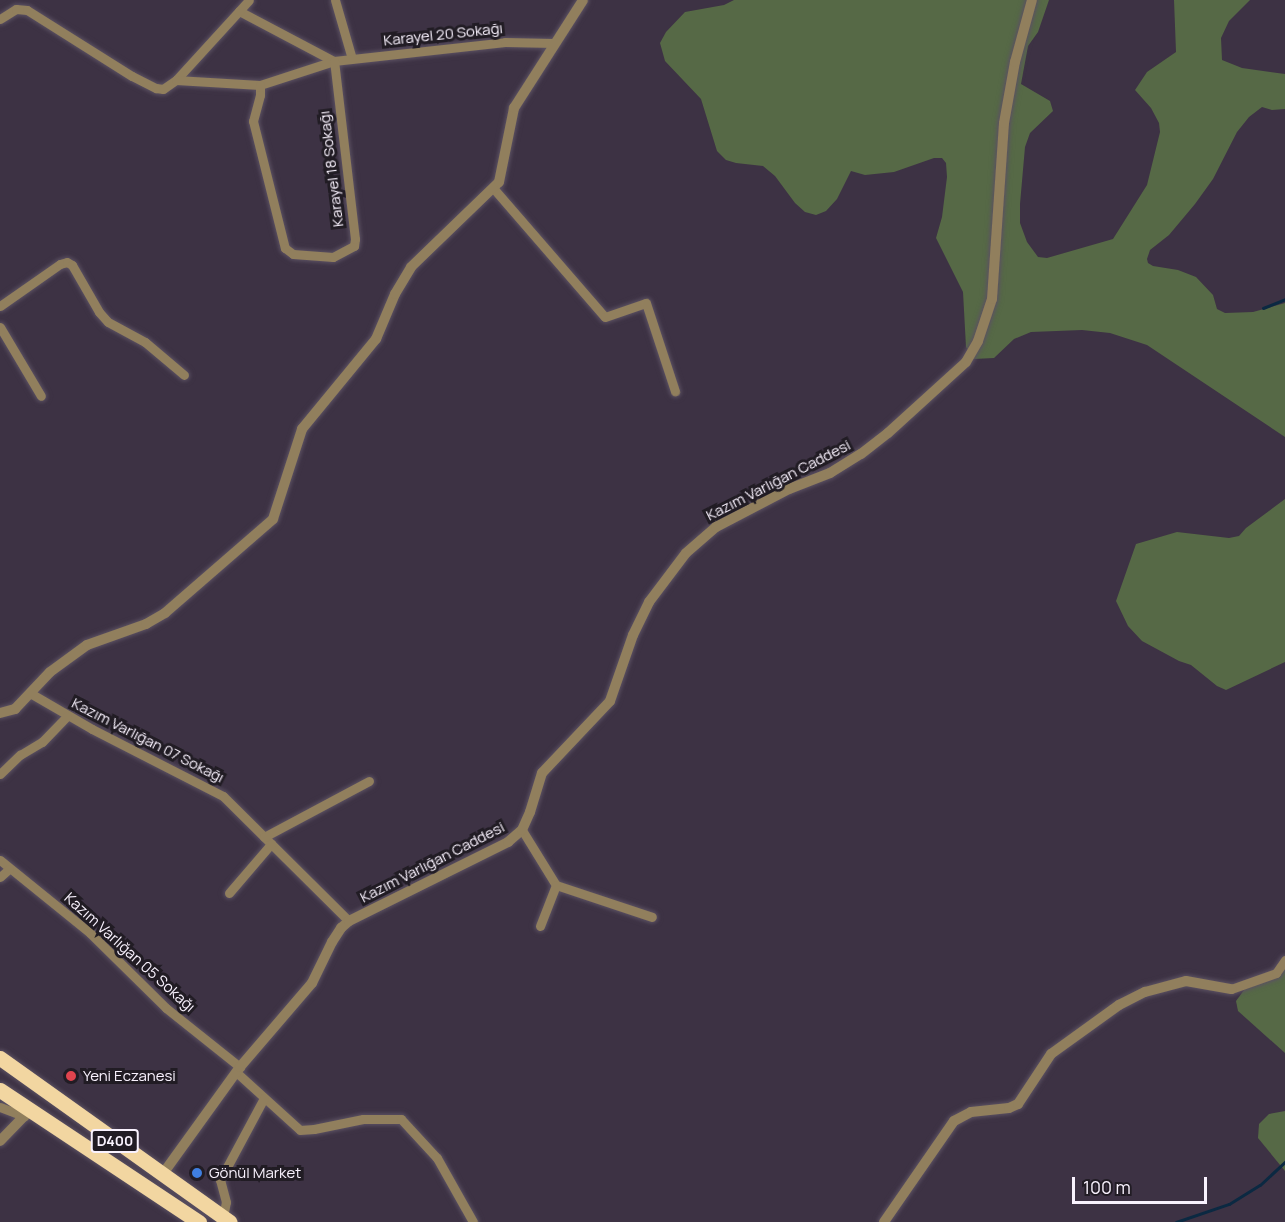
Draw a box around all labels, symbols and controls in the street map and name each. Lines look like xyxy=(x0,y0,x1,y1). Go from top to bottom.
street label: Karayel 20 Sokağı xyxy=(382,19,504,49)
street label: Karayel 18 Sokağı xyxy=(315,110,347,228)
street label: Kazım Varlığan Caddesi xyxy=(703,436,853,524)
street label: Kazım Varlığan 07 Sokağı xyxy=(69,694,227,786)
street label: Kazım Varlığan Caddesi xyxy=(357,818,507,906)
street label: Kazım Varlığan 05 Sokağı xyxy=(61,889,199,1015)
place label: Yeni Eczanesi xyxy=(83,1067,176,1085)
marker: Yeni Eczanesi xyxy=(64,1069,78,1083)
road number: D400 xyxy=(90,1130,140,1152)
place label: Gönül Market xyxy=(209,1164,301,1182)
scale bar xyxy=(1075,1165,1210,1203)
marker: Gönül Market xyxy=(190,1166,204,1180)
text: 100 m xyxy=(1083,1175,1131,1199)

